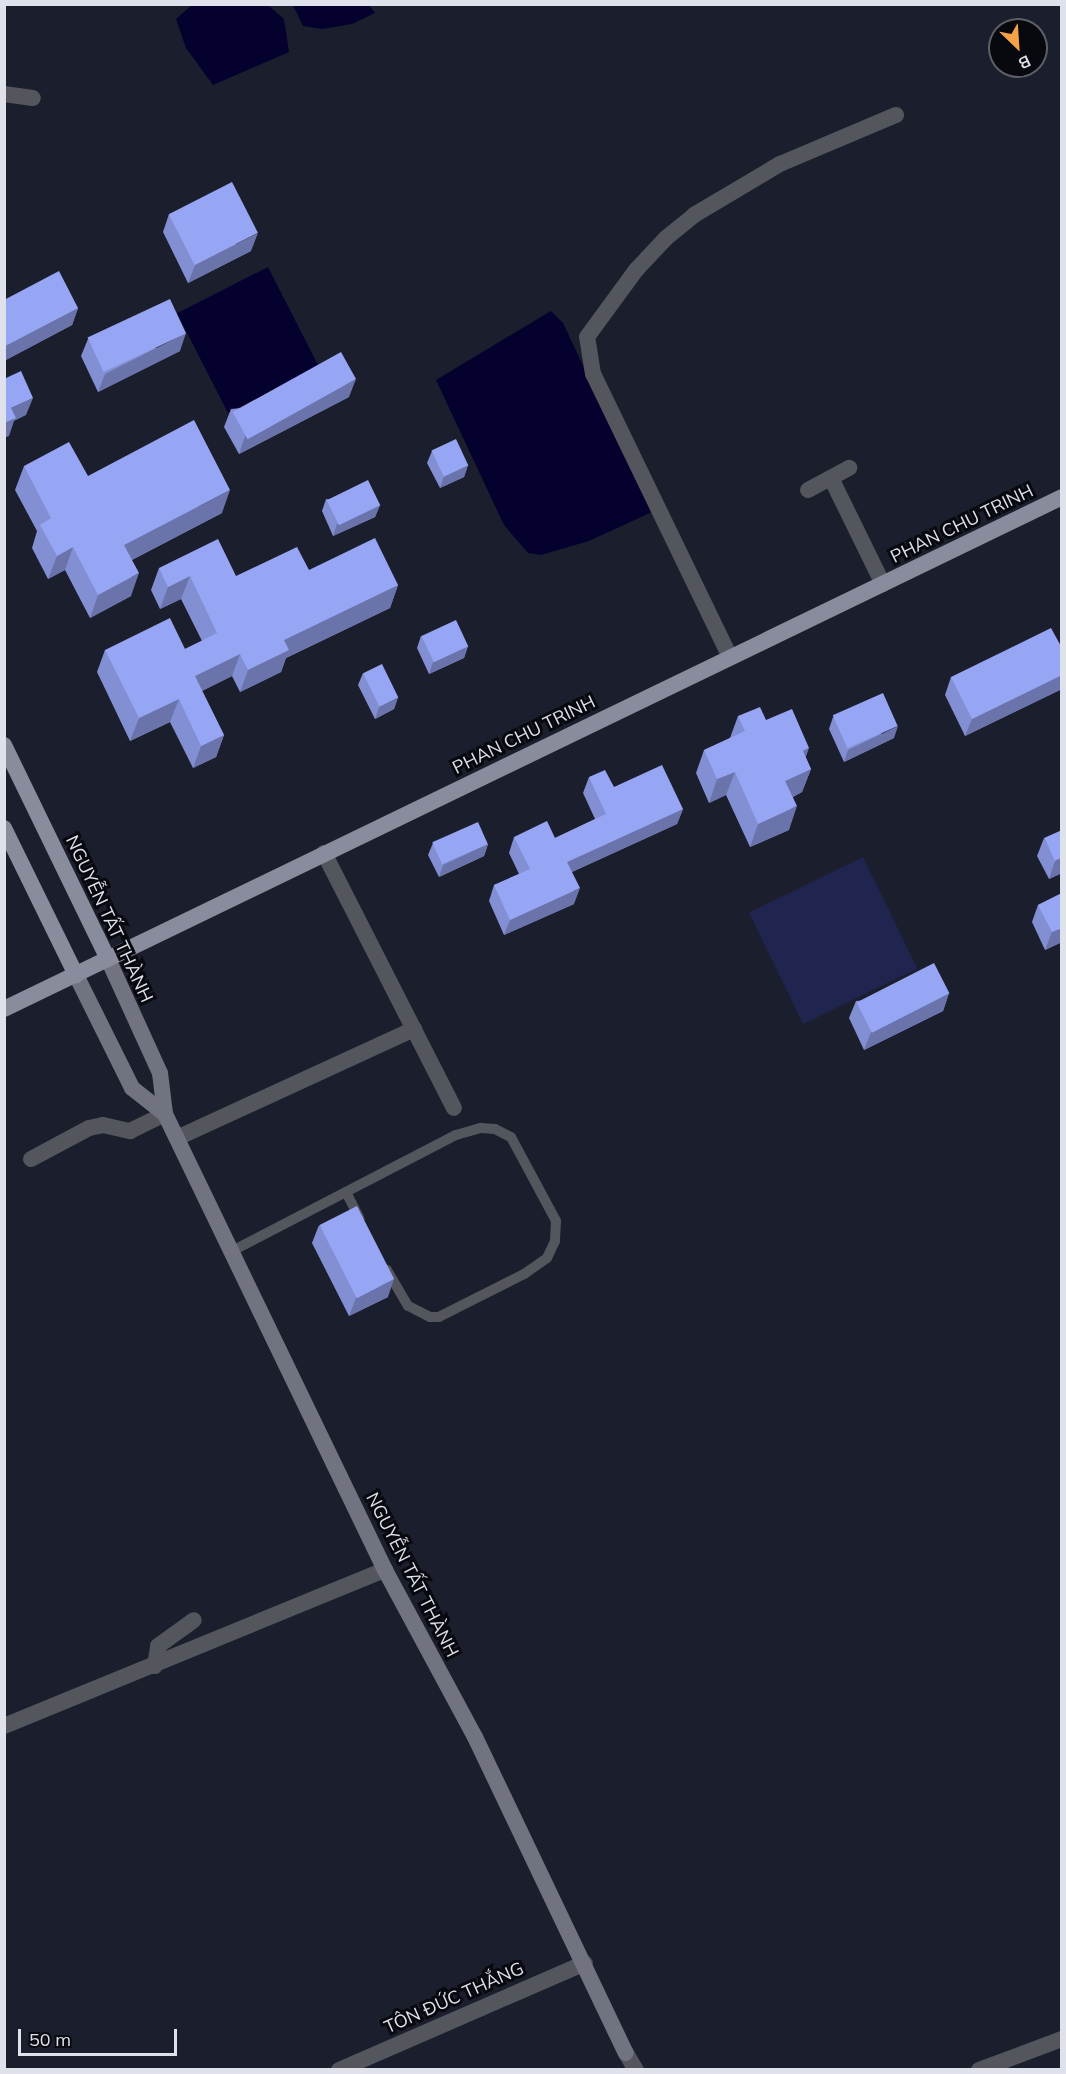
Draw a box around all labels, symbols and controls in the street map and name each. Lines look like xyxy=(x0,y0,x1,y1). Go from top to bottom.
north arrow xyxy=(988,18,1048,78)
text: B xyxy=(1016,51,1034,74)
street label: PHAN CHU TRINH xyxy=(887,480,1037,568)
street label: PHAN CHU TRINH xyxy=(449,691,599,779)
street label: NGUYỄN TẤT THÀNH xyxy=(61,832,157,1006)
street label: NGUYỄN TẤT THÀNH xyxy=(361,1489,463,1661)
street label: TÔN ĐỨC THẮNG xyxy=(381,1958,527,2038)
scale bar xyxy=(21,2017,180,2055)
text: 50 m xyxy=(29,2028,71,2051)

